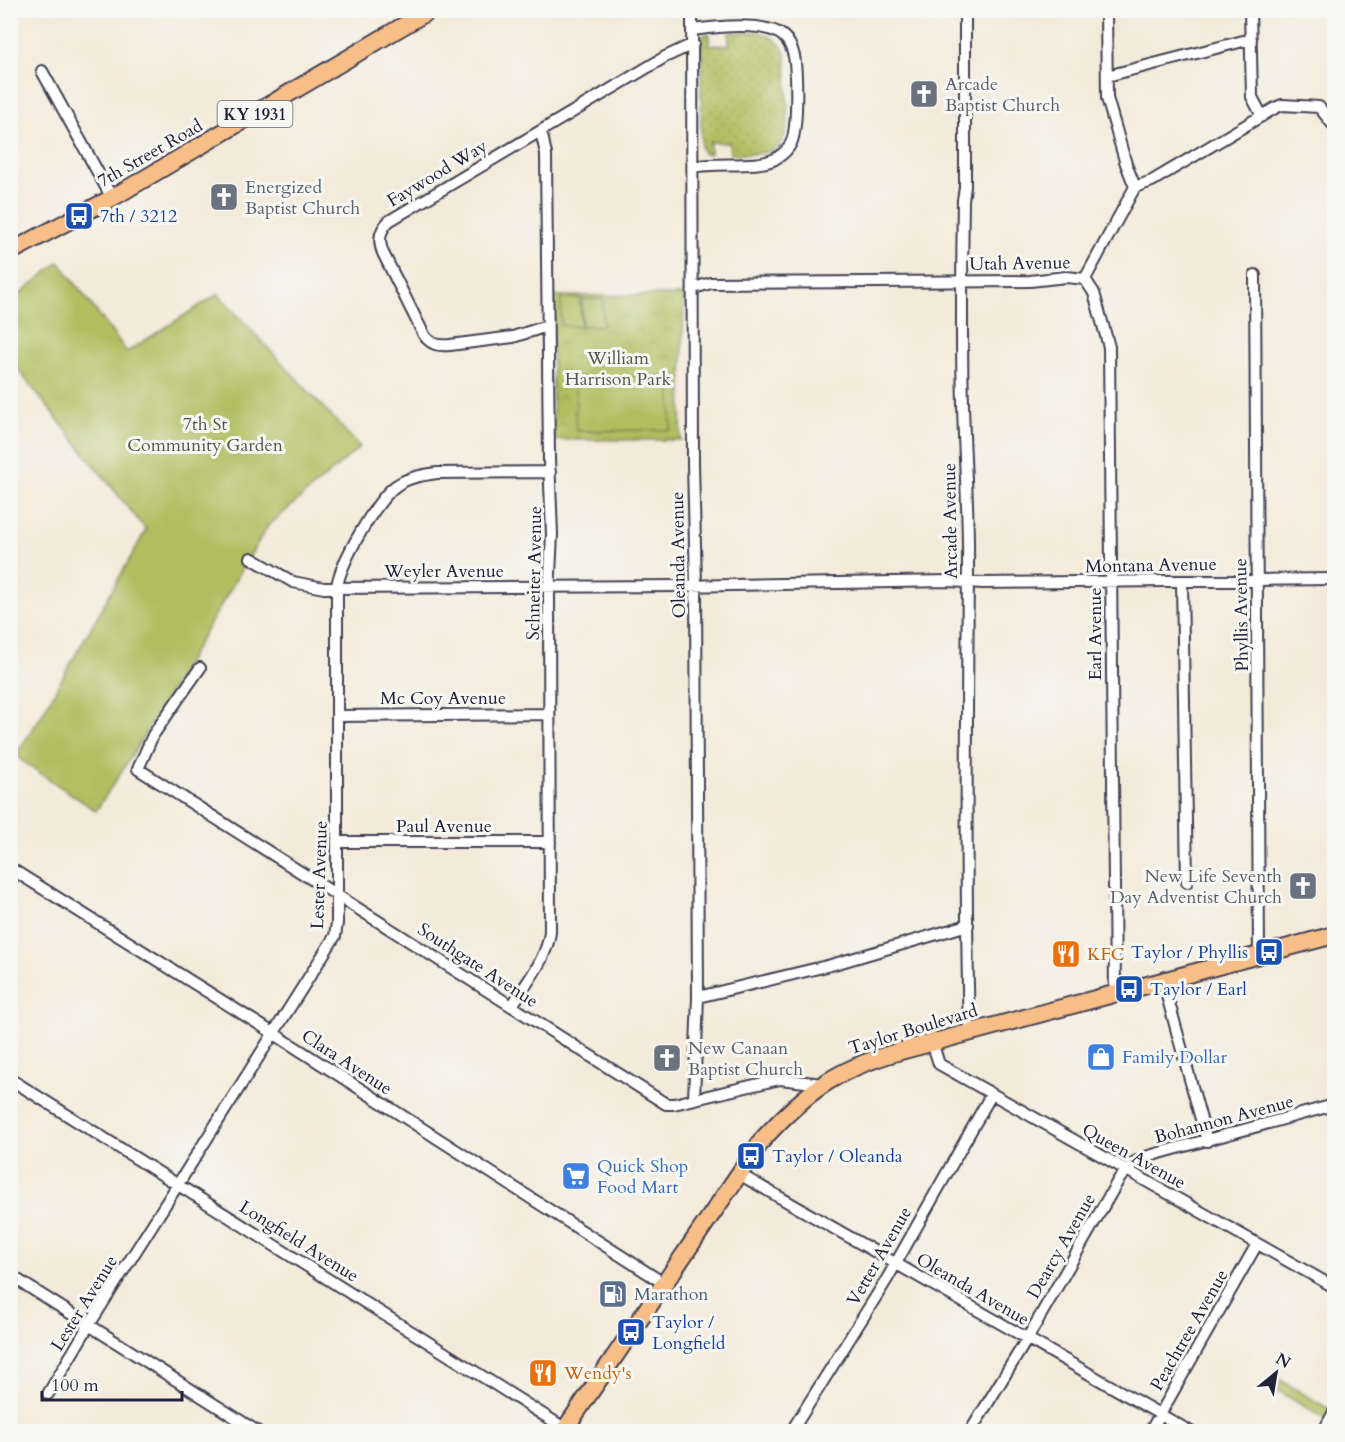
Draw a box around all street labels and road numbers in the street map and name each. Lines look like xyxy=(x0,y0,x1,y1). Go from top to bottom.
road number: KY 1931 xyxy=(218,101,292,127)
street label: 7th Street Road xyxy=(93,113,208,194)
street label: Faywood Way xyxy=(382,133,493,213)
street label: Utah Avenue xyxy=(969,250,1071,277)
street label: Arcade Avenue xyxy=(937,463,964,579)
street label: Oleanda Avenue xyxy=(665,491,692,619)
street label: Schneiter Avenue xyxy=(521,506,548,640)
street label: Montana Avenue xyxy=(1085,552,1217,579)
street label: Phyllis Avenue xyxy=(1228,558,1255,672)
street label: Weyler Avenue xyxy=(383,559,504,584)
street label: Earl Avenue xyxy=(1083,587,1108,681)
street label: Mc Coy Avenue xyxy=(380,686,506,711)
street label: Paul Avenue xyxy=(396,814,492,839)
street label: Lester Avenue xyxy=(305,820,334,930)
street label: Southgate Avenue xyxy=(413,917,543,1014)
street label: Taylor Boulevard xyxy=(846,998,981,1061)
street label: Clara Avenue xyxy=(296,1024,397,1101)
street label: Bohannon Avenue xyxy=(1152,1089,1297,1150)
street label: Queen Avenue xyxy=(1077,1118,1190,1195)
street label: Dearcy Avenue xyxy=(1021,1189,1102,1304)
street label: Longfield Avenue xyxy=(234,1195,363,1288)
street label: Vetter Avenue xyxy=(841,1202,918,1310)
street label: Oleanda Avenue xyxy=(912,1247,1034,1332)
street label: Lester Avenue xyxy=(45,1251,124,1356)
street label: Peachtree Avenue xyxy=(1144,1265,1234,1396)

